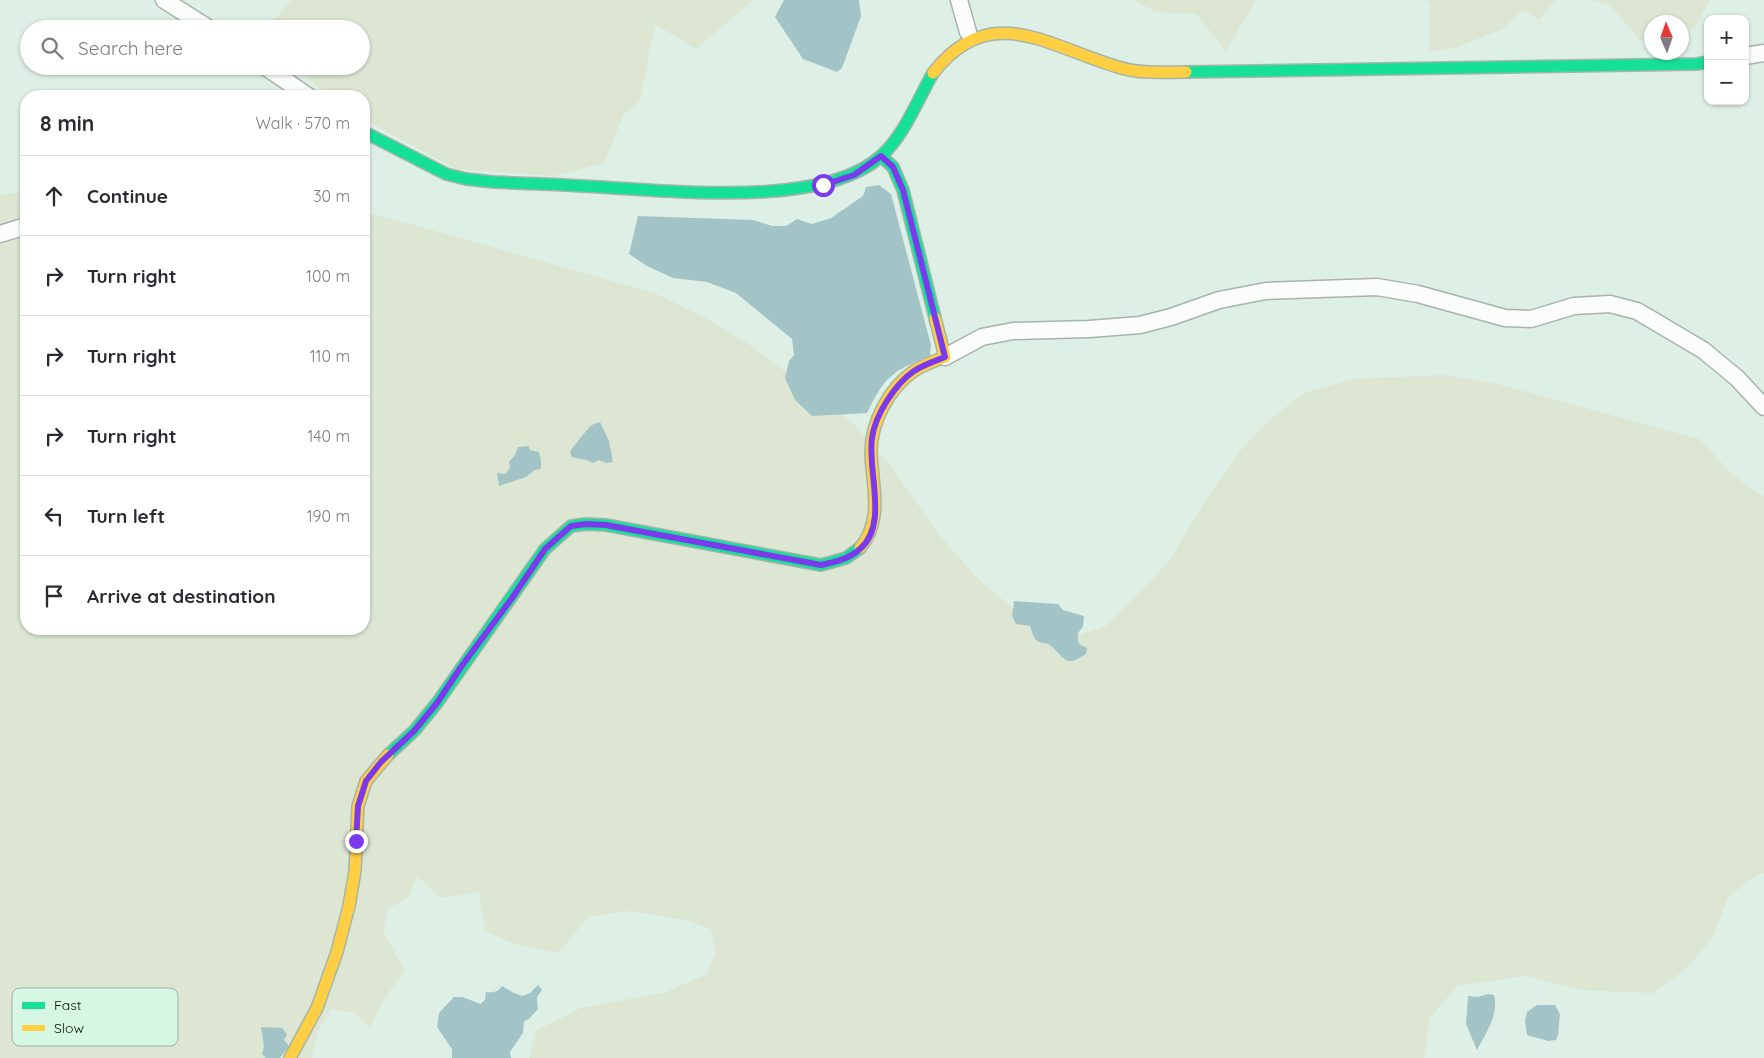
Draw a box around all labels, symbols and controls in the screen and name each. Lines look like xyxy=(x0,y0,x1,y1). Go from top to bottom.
north arrow xyxy=(1644,15,1689,60)
map controls xyxy=(1704,15,1749,105)
button: + xyxy=(1704,15,1749,60)
search box xyxy=(20,20,370,75)
icon: search xyxy=(38,34,66,62)
text: Search here xyxy=(78,36,183,60)
button: − xyxy=(1704,60,1749,105)
text: 8 min xyxy=(40,110,94,136)
text: Walk · 570 m xyxy=(255,113,350,133)
route start xyxy=(812,174,835,197)
icon: ahead xyxy=(40,182,68,210)
text: Continue xyxy=(87,184,168,208)
text: 30 m xyxy=(313,186,350,206)
icon: right xyxy=(40,262,68,290)
text: Turn right xyxy=(87,264,176,288)
text: 100 m xyxy=(306,266,350,286)
icon: right xyxy=(40,342,68,370)
text: Turn right xyxy=(87,344,176,368)
text: 110 m xyxy=(310,346,350,366)
icon: right xyxy=(40,422,68,450)
text: Turn right xyxy=(87,424,176,448)
text: 140 m xyxy=(307,426,350,446)
icon: left xyxy=(40,502,68,530)
text: Turn left xyxy=(87,504,165,528)
text: 190 m xyxy=(307,506,350,526)
icon: arrive xyxy=(40,582,68,610)
text: Arrive at destination xyxy=(87,584,276,608)
route end xyxy=(345,830,368,853)
legend xyxy=(12,988,178,1046)
text: Fast xyxy=(54,996,82,1014)
text: Slow xyxy=(54,1019,84,1037)

